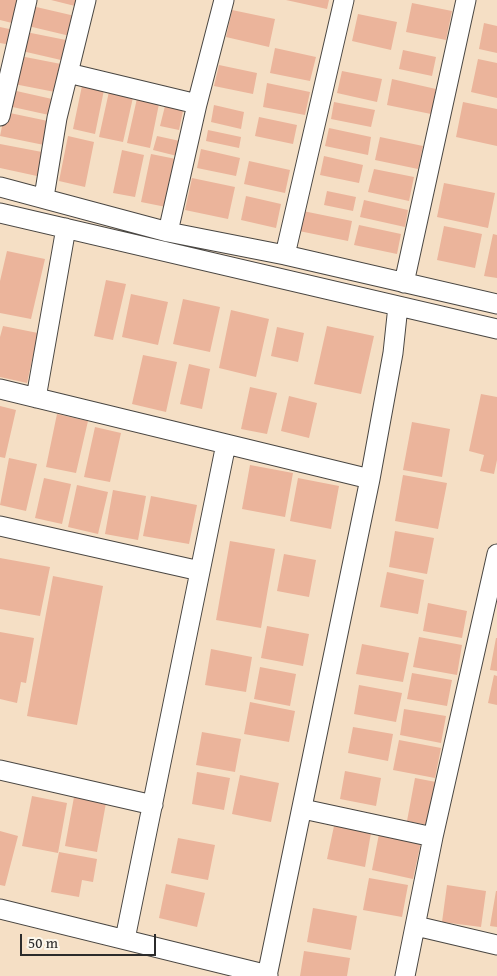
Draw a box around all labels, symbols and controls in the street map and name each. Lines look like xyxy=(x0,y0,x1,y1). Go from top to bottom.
scale bar xyxy=(22,924,159,956)
text: 50 m xyxy=(28,932,58,953)

